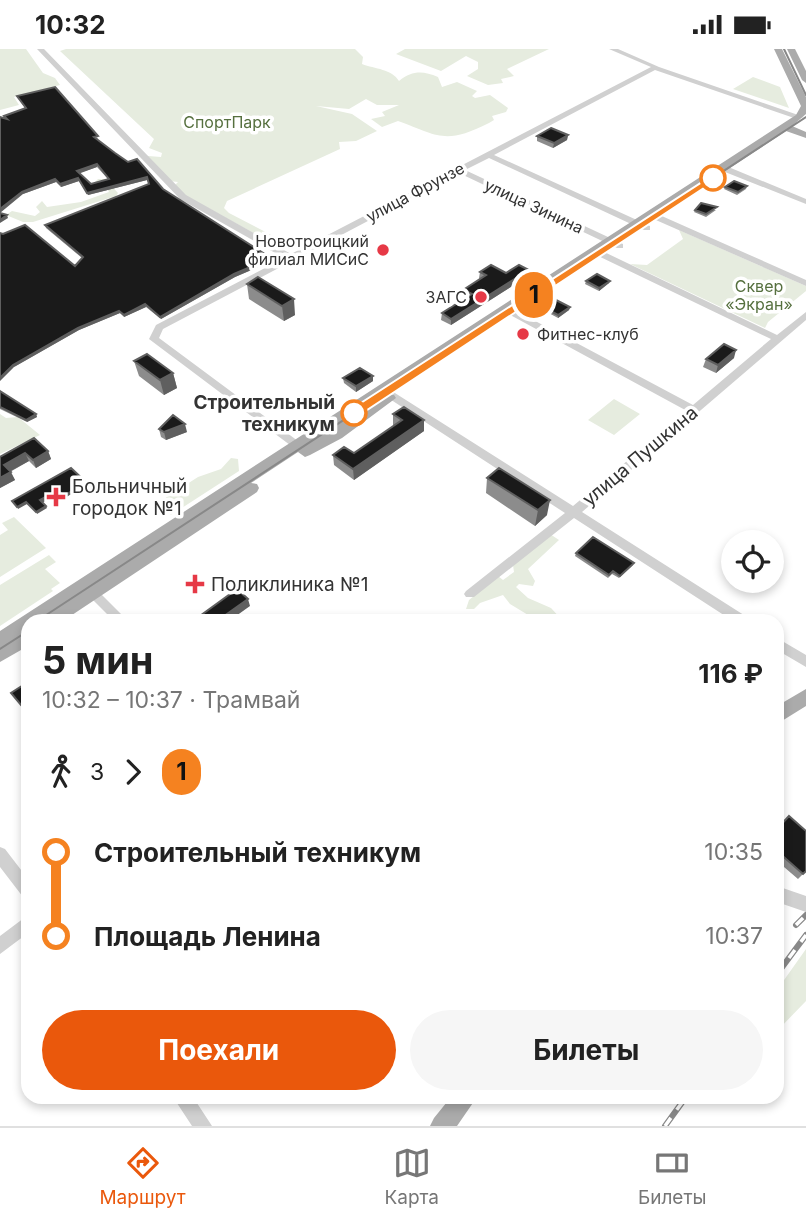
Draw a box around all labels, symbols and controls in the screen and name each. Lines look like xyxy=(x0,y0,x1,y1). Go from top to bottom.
text: 10:32 xyxy=(35,9,106,40)
park label: СпортПарк xyxy=(183,112,271,132)
street label: улица Фрунзе xyxy=(362,158,468,226)
unlabelled marker xyxy=(700,165,726,191)
street label: улица Зинина xyxy=(481,174,587,238)
place label: Новотроицкий филиал МИСиС xyxy=(248,231,369,269)
marker: Новотроицкий филиал МИСиС xyxy=(375,242,391,258)
line badge: 1 xyxy=(511,272,557,318)
park label: Сквер «Экран» xyxy=(725,276,793,314)
text: 1 xyxy=(529,280,539,309)
place label: ЗАГС xyxy=(426,287,467,307)
marker: ЗАГС xyxy=(473,289,489,305)
place label: Фитнес-клуб xyxy=(537,324,639,344)
marker: Фитнес-клуб xyxy=(515,326,531,342)
place label: Строительный техникум xyxy=(193,391,335,436)
marker: Строительный техникум xyxy=(341,400,367,426)
street label: улица Пушкина xyxy=(578,401,702,511)
place label: Больничный городок №1 xyxy=(72,475,187,520)
marker: Больничный городок №1 xyxy=(46,487,66,507)
map controls xyxy=(721,530,784,593)
button: locate xyxy=(721,530,784,593)
place label: Поликлиника №1 xyxy=(211,573,368,596)
marker: Поликлиника №1 xyxy=(185,574,205,594)
text: 5 мин xyxy=(42,637,153,683)
text: 116 ₽ xyxy=(698,658,763,689)
text: 10:32 – 10:37 · Трамвай xyxy=(42,686,300,714)
icon: walk xyxy=(42,753,80,791)
icon: forward xyxy=(114,753,152,791)
text: 1 xyxy=(176,757,187,786)
text: 3 xyxy=(90,758,104,786)
text: Строительный техникум xyxy=(94,837,421,868)
text: 10:35 xyxy=(704,838,763,866)
text: Площадь Ленина xyxy=(94,921,321,952)
text: 10:37 xyxy=(705,922,763,950)
button: Поехали xyxy=(42,1010,396,1090)
button: Билеты xyxy=(410,1010,763,1090)
tab: Маршрут xyxy=(99,1144,186,1209)
tab: Карта xyxy=(384,1144,439,1209)
tab: Билеты xyxy=(638,1144,707,1209)

